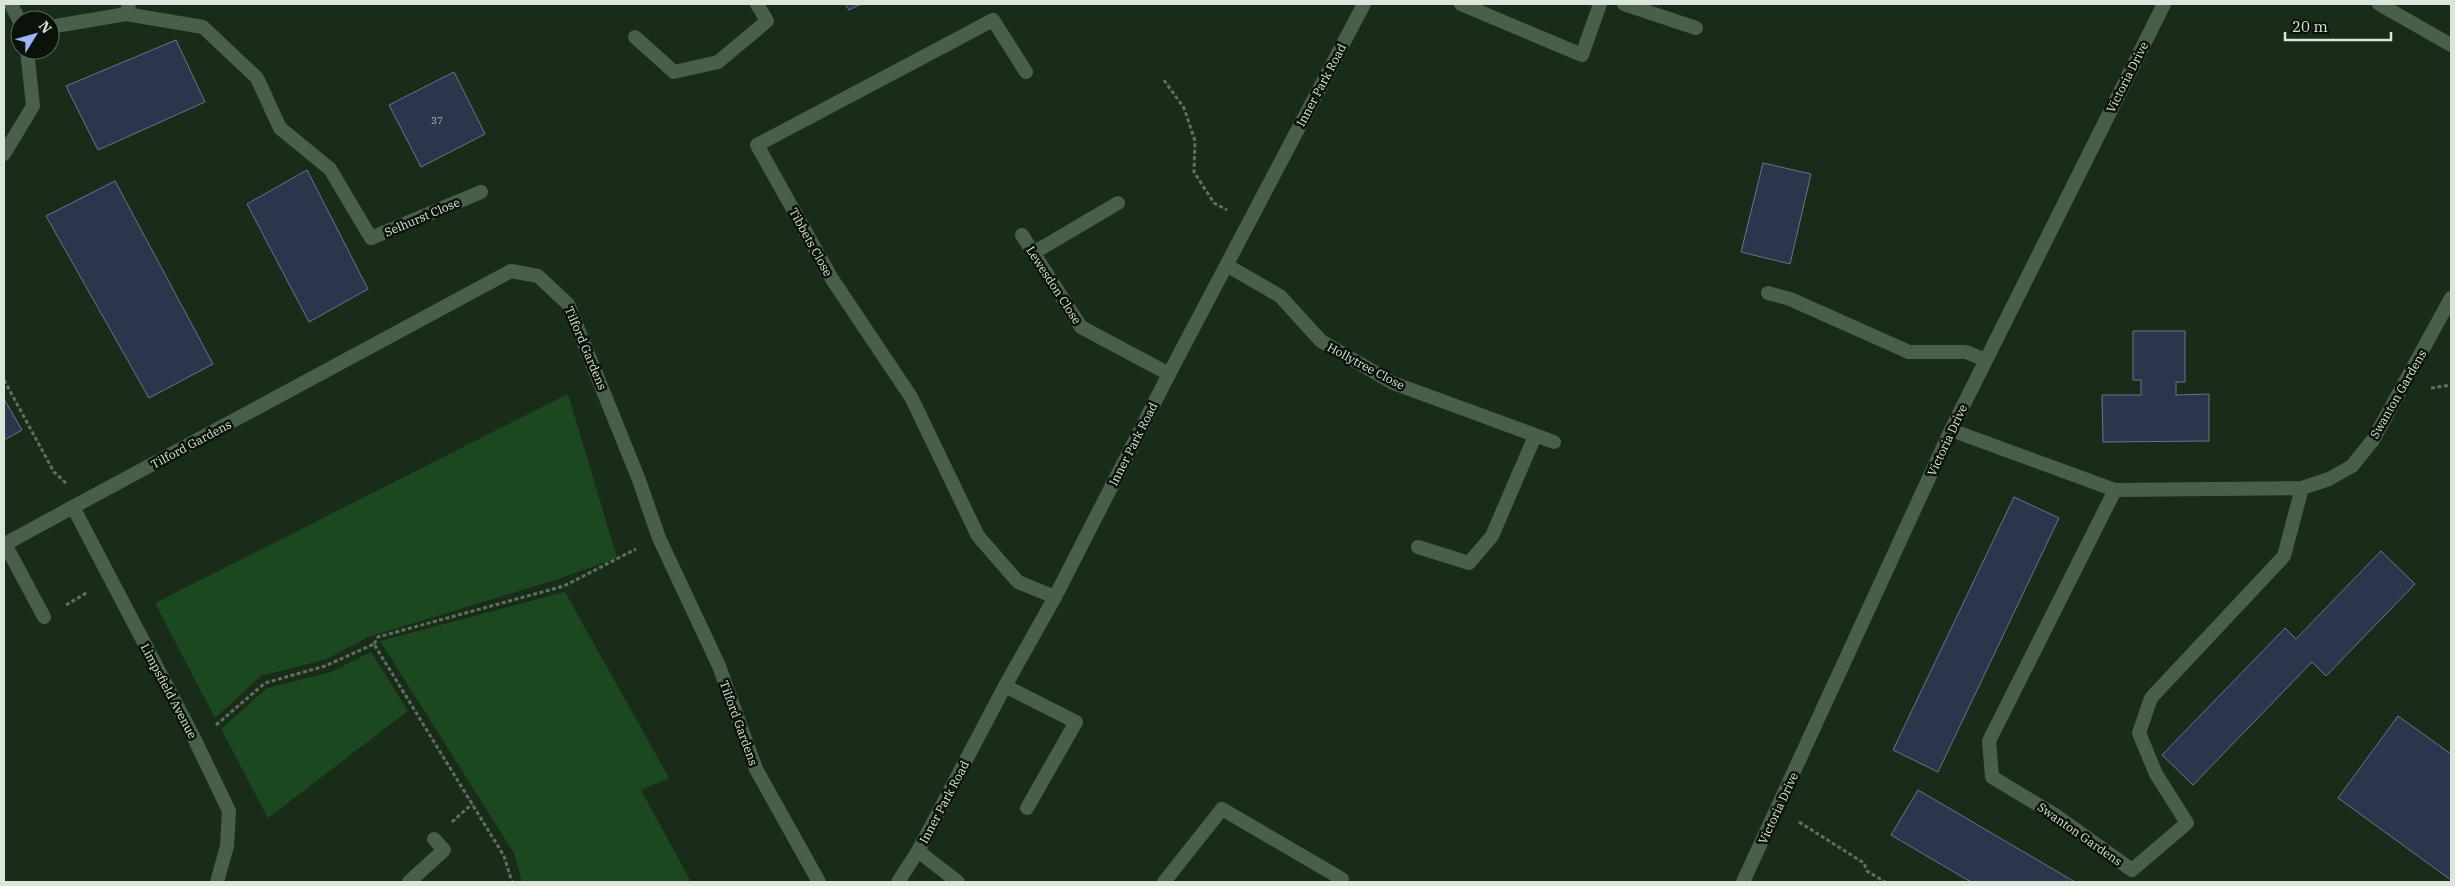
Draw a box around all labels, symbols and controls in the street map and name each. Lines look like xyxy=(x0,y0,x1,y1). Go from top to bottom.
north arrow xyxy=(10,10,60,60)
scale bar xyxy=(2285,10,2391,42)
text: N xyxy=(35,17,56,37)
text: 20 m xyxy=(2292,17,2328,36)
street label: Victoria Drive xyxy=(2103,39,2151,115)
street label: Inner Park Road xyxy=(1293,41,1349,129)
house number: 37 xyxy=(431,114,443,127)
street label: Selhurst Close xyxy=(382,194,462,240)
street label: Tibbets Close xyxy=(786,205,836,279)
street label: Lewesdon Close xyxy=(1023,243,1085,327)
street label: Tilford Gardens xyxy=(562,304,610,392)
street label: Hollytree Close xyxy=(1325,339,1407,393)
street label: Swanton Gardens xyxy=(2367,347,2430,441)
street label: Inner Park Road xyxy=(1106,400,1160,488)
street label: Victoria Drive xyxy=(1924,402,1970,478)
street label: Tilford Gardens xyxy=(148,416,234,472)
street label: Limpsfield Avenue xyxy=(138,641,200,741)
street label: Tilford Gardens xyxy=(717,678,761,768)
street label: Inner Park Road xyxy=(916,758,972,846)
street label: Victoria Drive xyxy=(1755,770,1801,846)
street label: Swanton Gardens xyxy=(2035,799,2125,869)

